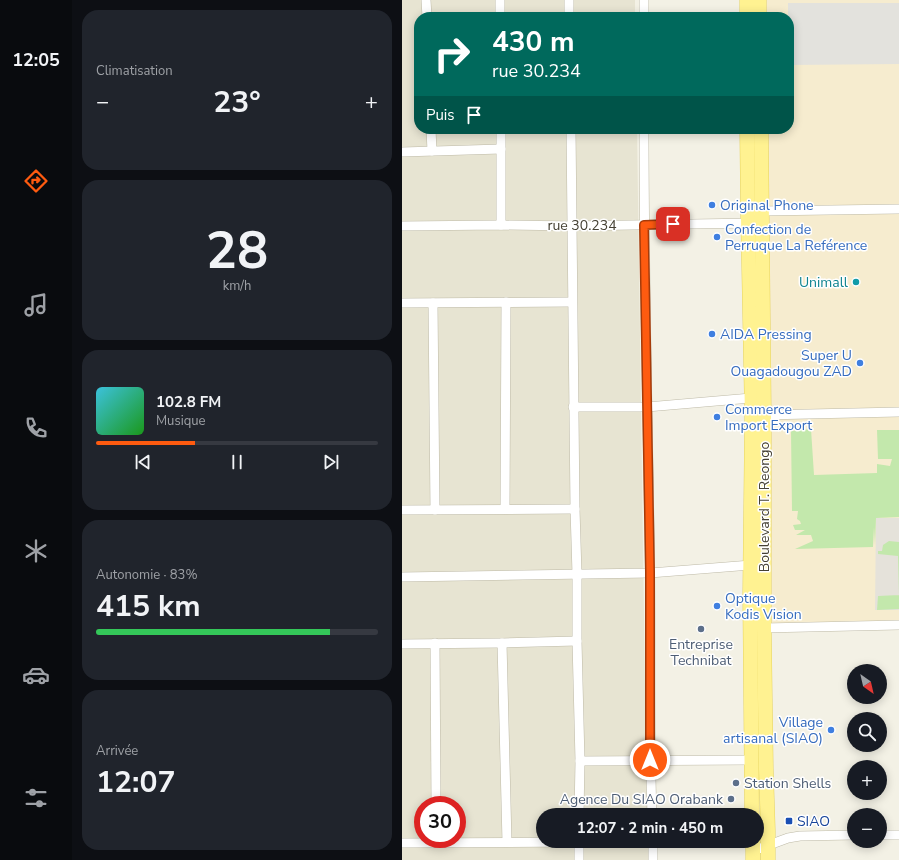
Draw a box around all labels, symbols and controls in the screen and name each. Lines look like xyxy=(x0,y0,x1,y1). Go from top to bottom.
text: 430 m xyxy=(492,23,575,61)
icon: right xyxy=(426,28,478,80)
text: 12:05 xyxy=(12,48,60,72)
text: rue 30.234 xyxy=(492,59,581,83)
text: Climatisation xyxy=(96,62,173,80)
text: 23° xyxy=(213,82,261,123)
text: − xyxy=(96,87,109,117)
text: + xyxy=(365,87,378,117)
icon: arrive xyxy=(463,104,485,126)
text: Puis xyxy=(426,105,455,125)
icon: directions xyxy=(22,167,50,195)
place label: Original Phone xyxy=(720,196,814,215)
marker: Original Phone xyxy=(707,200,717,210)
pin xyxy=(656,207,690,241)
icon: arrive xyxy=(662,213,684,235)
text: 28 xyxy=(206,215,268,286)
street label: rue 30.234 xyxy=(547,216,617,235)
place label: Confection de Perruque La Reférence xyxy=(725,220,867,255)
marker: Confection de Perruque La Reférence xyxy=(712,232,722,242)
place label: Unimall xyxy=(799,273,849,292)
text: km/h xyxy=(223,277,251,295)
marker: Unimall xyxy=(851,277,861,287)
icon: music xyxy=(22,291,50,319)
place label: AIDA Pressing xyxy=(720,325,812,344)
marker: AIDA Pressing xyxy=(707,329,717,339)
place label: Super U Ouagadougou ZAD xyxy=(730,346,852,381)
marker: Super U Ouagadougou ZAD xyxy=(855,358,865,368)
text: 102.8 FM xyxy=(156,392,221,412)
place label: Commerce Import Export xyxy=(725,400,812,435)
text: Musique xyxy=(156,412,205,430)
marker: Commerce Import Export xyxy=(712,412,722,422)
icon: phone xyxy=(22,414,50,442)
street label: Boulevard T. Reongo xyxy=(755,442,774,572)
icon: previous xyxy=(132,451,154,473)
icon: pause xyxy=(226,451,248,473)
icon: next xyxy=(320,451,342,473)
icon: climate xyxy=(22,537,50,565)
text: Autonomie · 83% xyxy=(96,566,198,584)
text: 415 km xyxy=(96,586,201,627)
place label: Optique Kodis Vision xyxy=(725,589,802,624)
marker: Optique Kodis Vision xyxy=(712,601,722,611)
marker: Entreprise Technibat xyxy=(696,624,706,634)
place label: Entreprise Technibat xyxy=(669,635,733,670)
icon: car xyxy=(22,661,50,689)
north arrow xyxy=(847,664,887,704)
map controls xyxy=(847,664,887,848)
button: search xyxy=(847,712,887,752)
place label: Village artisanal (SIAO) xyxy=(723,713,823,748)
marker: Village artisanal (SIAO) xyxy=(826,725,836,735)
position arrow xyxy=(629,739,671,781)
text: Arrivée xyxy=(96,742,138,760)
button: + xyxy=(847,760,887,800)
text: 12:07 xyxy=(96,762,175,803)
place label: Station Shells xyxy=(744,774,832,793)
marker: Station Shells xyxy=(731,778,741,788)
icon: filters xyxy=(22,784,50,812)
place label: Agence Du SIAO Orabank xyxy=(560,790,724,809)
marker: Agence Du SIAO Orabank xyxy=(726,794,736,804)
speed limit sign: 30 xyxy=(414,796,466,848)
button: − xyxy=(847,808,887,848)
place label: SIAO xyxy=(797,812,830,831)
marker: SIAO xyxy=(784,816,794,826)
text: 12:07 · 2 min · 450 m xyxy=(577,818,723,838)

